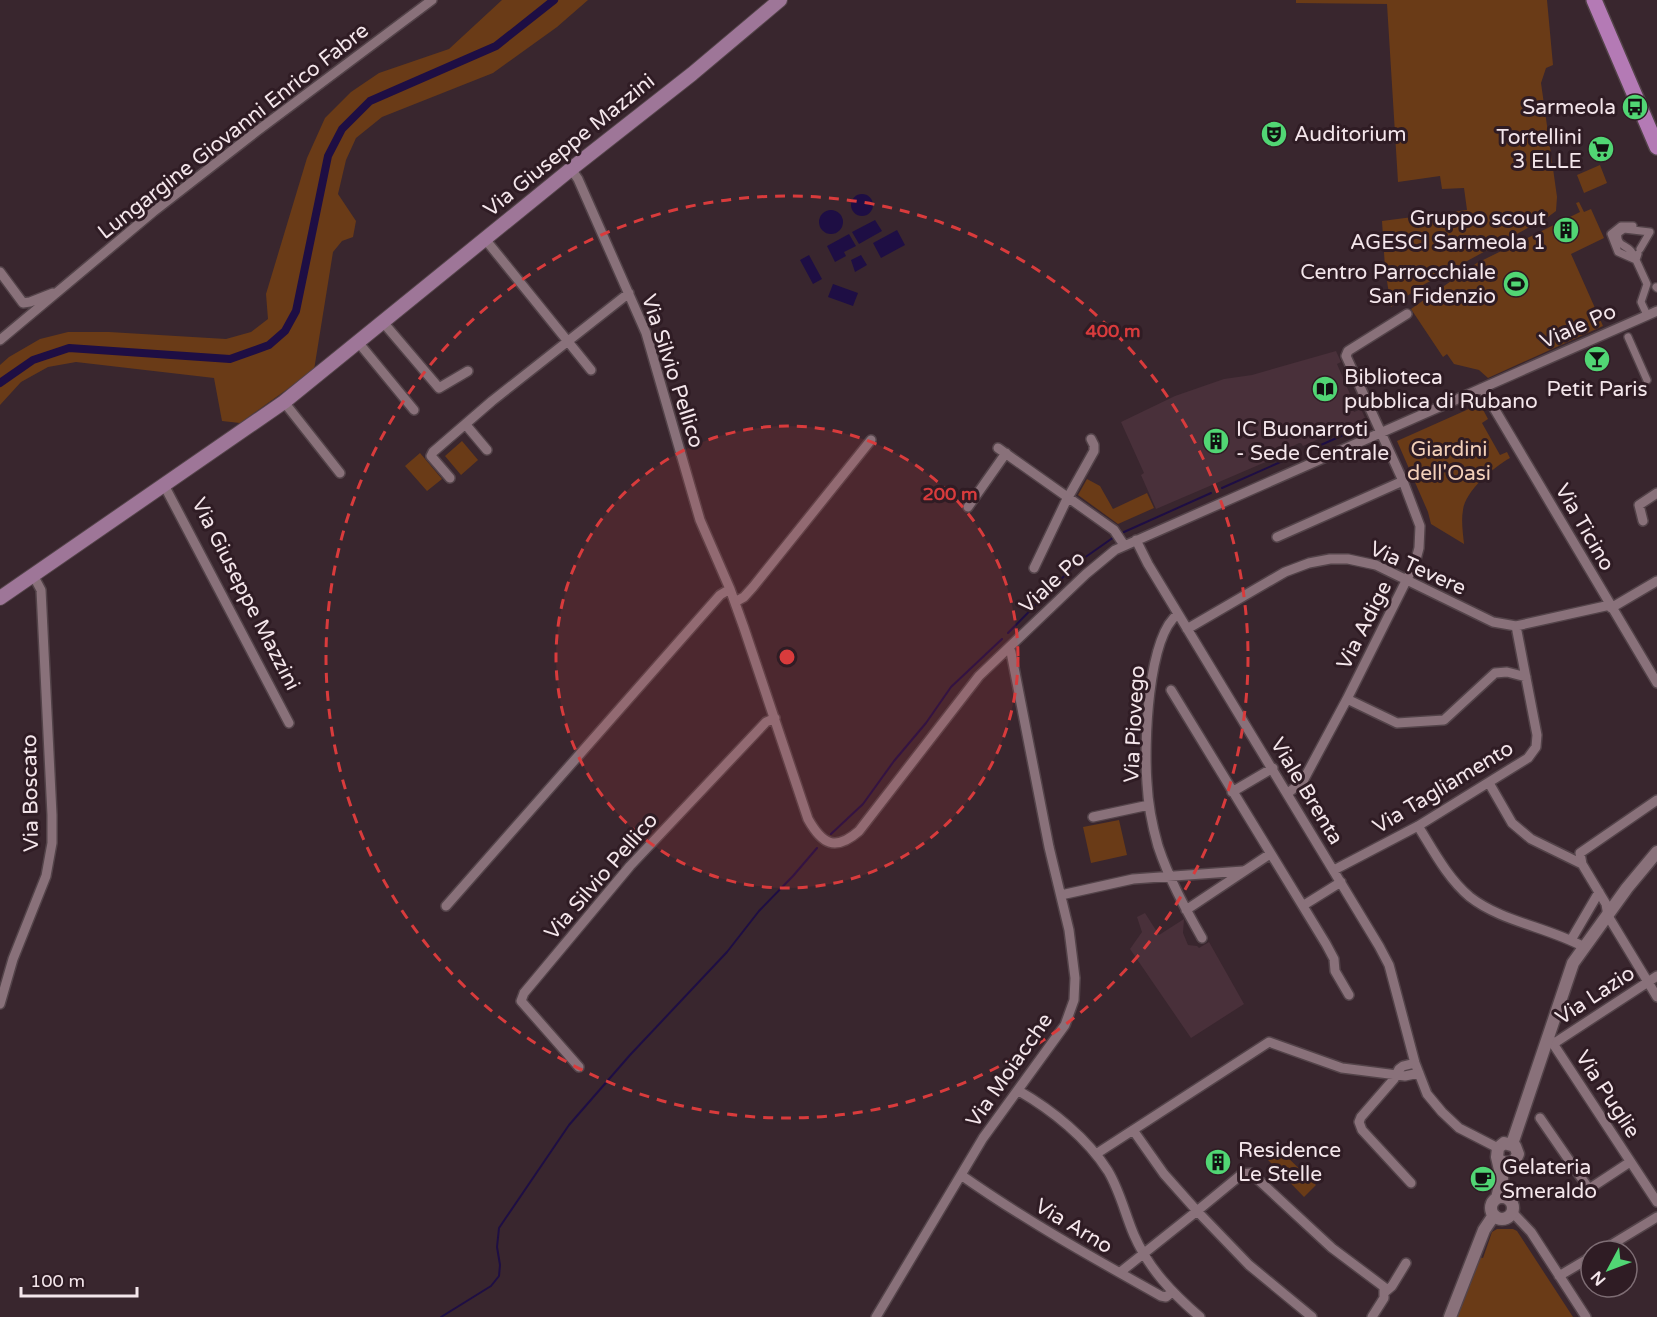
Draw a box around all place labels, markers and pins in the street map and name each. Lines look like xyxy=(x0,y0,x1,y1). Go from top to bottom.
bus stop icon: Sarmeola xyxy=(1620,92,1650,122)
place label: Sarmeola xyxy=(1522,95,1616,120)
theatre icon: Auditorium xyxy=(1259,119,1289,149)
place label: Auditorium xyxy=(1294,122,1407,147)
place label: Tortellini 3 ELLE xyxy=(1496,125,1582,174)
supermarket icon: Tortellini 3 ELLE xyxy=(1586,134,1616,164)
place label: Gruppo scout AGESCI Sarmeola 1 xyxy=(1350,206,1546,255)
building icon: Gruppo scout AGESCI Sarmeola 1 xyxy=(1551,215,1581,245)
place label: Centro Parrocchiale San Fidenzio xyxy=(1300,260,1496,309)
sports icon: Centro Parrocchiale San Fidenzio xyxy=(1501,269,1531,299)
bar icon: Petit Paris xyxy=(1582,344,1612,374)
place label: Biblioteca pubblica di Rubano xyxy=(1344,365,1538,414)
library icon: Biblioteca pubblica di Rubano xyxy=(1310,374,1340,404)
place label: Petit Paris xyxy=(1546,377,1648,402)
place label: IC Buonarroti - Sede Centrale xyxy=(1236,417,1389,466)
building icon: IC Buonarroti - Sede Centrale xyxy=(1201,426,1231,456)
centre of rings xyxy=(777,647,797,667)
place label: Residence Le Stelle xyxy=(1238,1138,1341,1187)
building icon: Residence Le Stelle xyxy=(1203,1147,1233,1177)
place label: Gelateria Smeraldo xyxy=(1502,1155,1597,1204)
cafe icon: Gelateria Smeraldo xyxy=(1468,1164,1498,1194)

